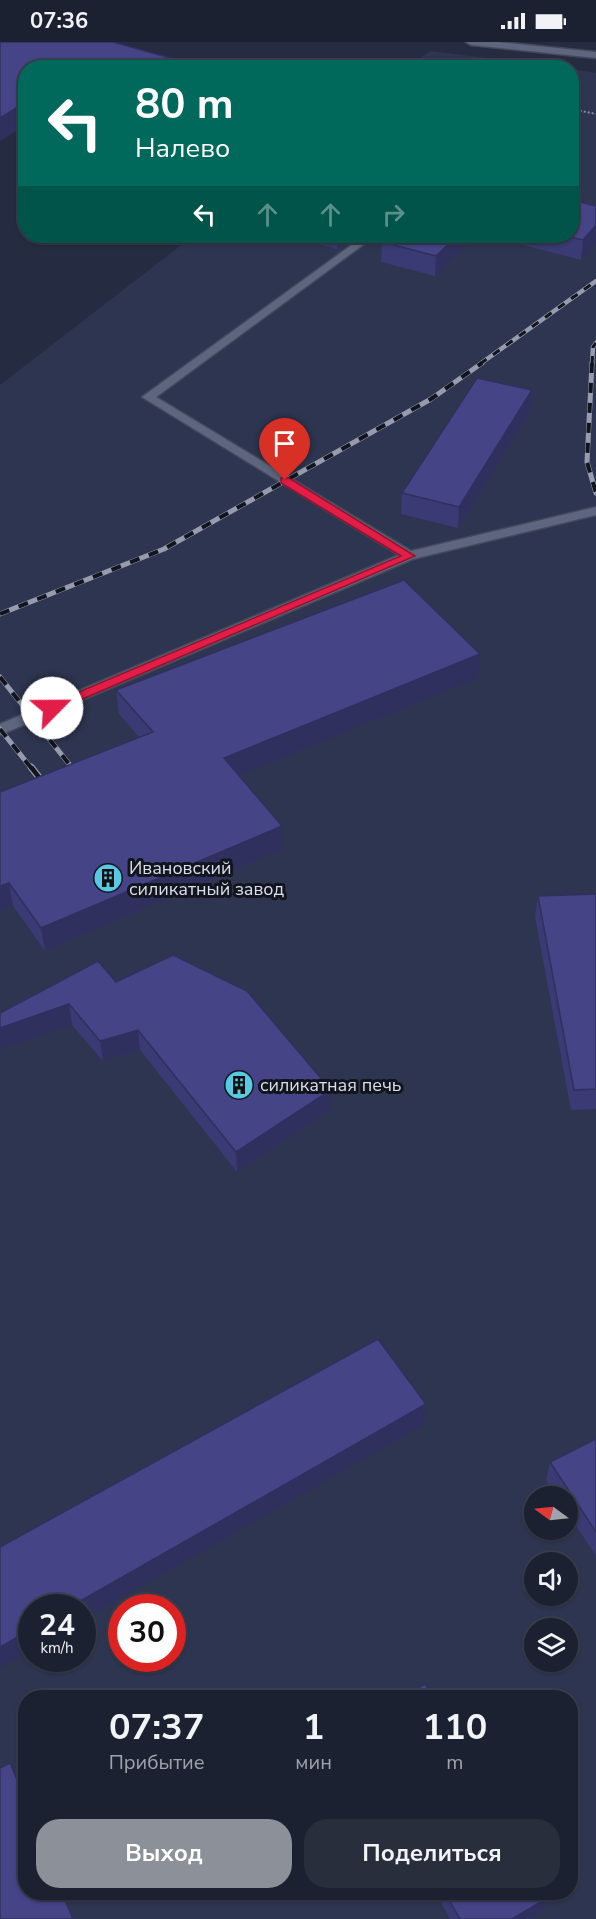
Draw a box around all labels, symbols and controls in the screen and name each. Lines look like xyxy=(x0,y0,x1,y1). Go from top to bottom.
text: 07:36 xyxy=(30,6,88,36)
text: 80 m xyxy=(135,76,234,133)
icon: left xyxy=(36,84,114,162)
text: Налево xyxy=(135,130,230,167)
icon: left xyxy=(188,198,221,231)
icon: ahead xyxy=(251,198,284,231)
icon: ahead xyxy=(314,198,347,231)
icon: right xyxy=(377,198,410,231)
pin xyxy=(259,418,310,480)
icon: arrive xyxy=(268,427,301,460)
position arrow xyxy=(20,676,84,740)
place label: Ивановский силикатный завод xyxy=(129,856,285,901)
building icon: Ивановский силикатный завод xyxy=(92,862,124,894)
building icon: силикатная печь xyxy=(223,1069,255,1101)
place label: силикатная печь xyxy=(260,1073,402,1097)
north arrow xyxy=(524,1486,578,1540)
map controls xyxy=(524,1486,578,1672)
button: sound xyxy=(524,1552,578,1606)
speed limit sign: 30 xyxy=(108,1594,186,1672)
text: 24 xyxy=(39,1605,75,1646)
button: layers xyxy=(524,1618,578,1672)
text: km/h xyxy=(40,1638,74,1658)
text: 07:37 xyxy=(109,1703,204,1752)
text: 1 xyxy=(303,1703,324,1752)
text: 110 xyxy=(423,1703,487,1752)
text: Прибытие xyxy=(109,1749,205,1776)
text: мин xyxy=(295,1749,332,1776)
text: m xyxy=(446,1749,463,1776)
button: Выход xyxy=(36,1819,292,1888)
button: Поделиться xyxy=(304,1819,560,1888)

